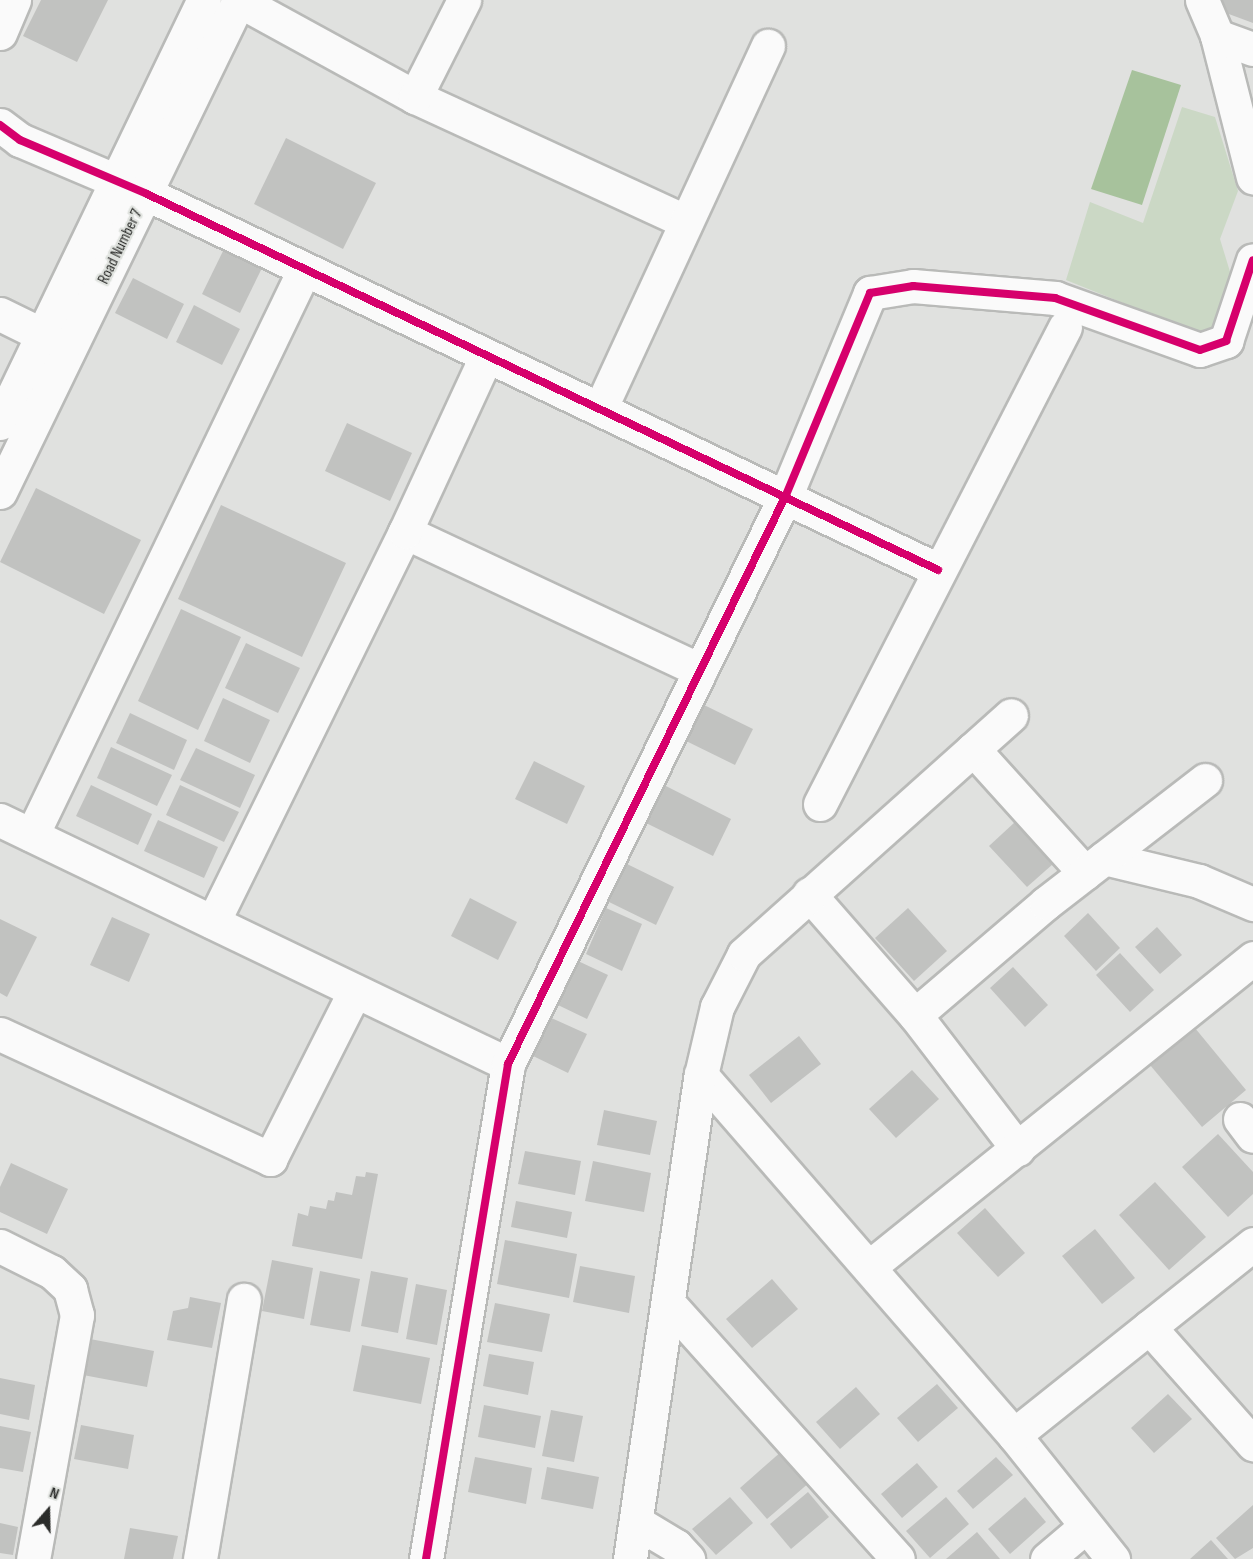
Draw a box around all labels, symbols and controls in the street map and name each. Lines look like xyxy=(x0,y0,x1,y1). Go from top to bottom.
street label: Road Number 7 xyxy=(95,206,147,288)
north arrow xyxy=(18,1481,78,1541)
text: N xyxy=(47,1483,62,1504)

